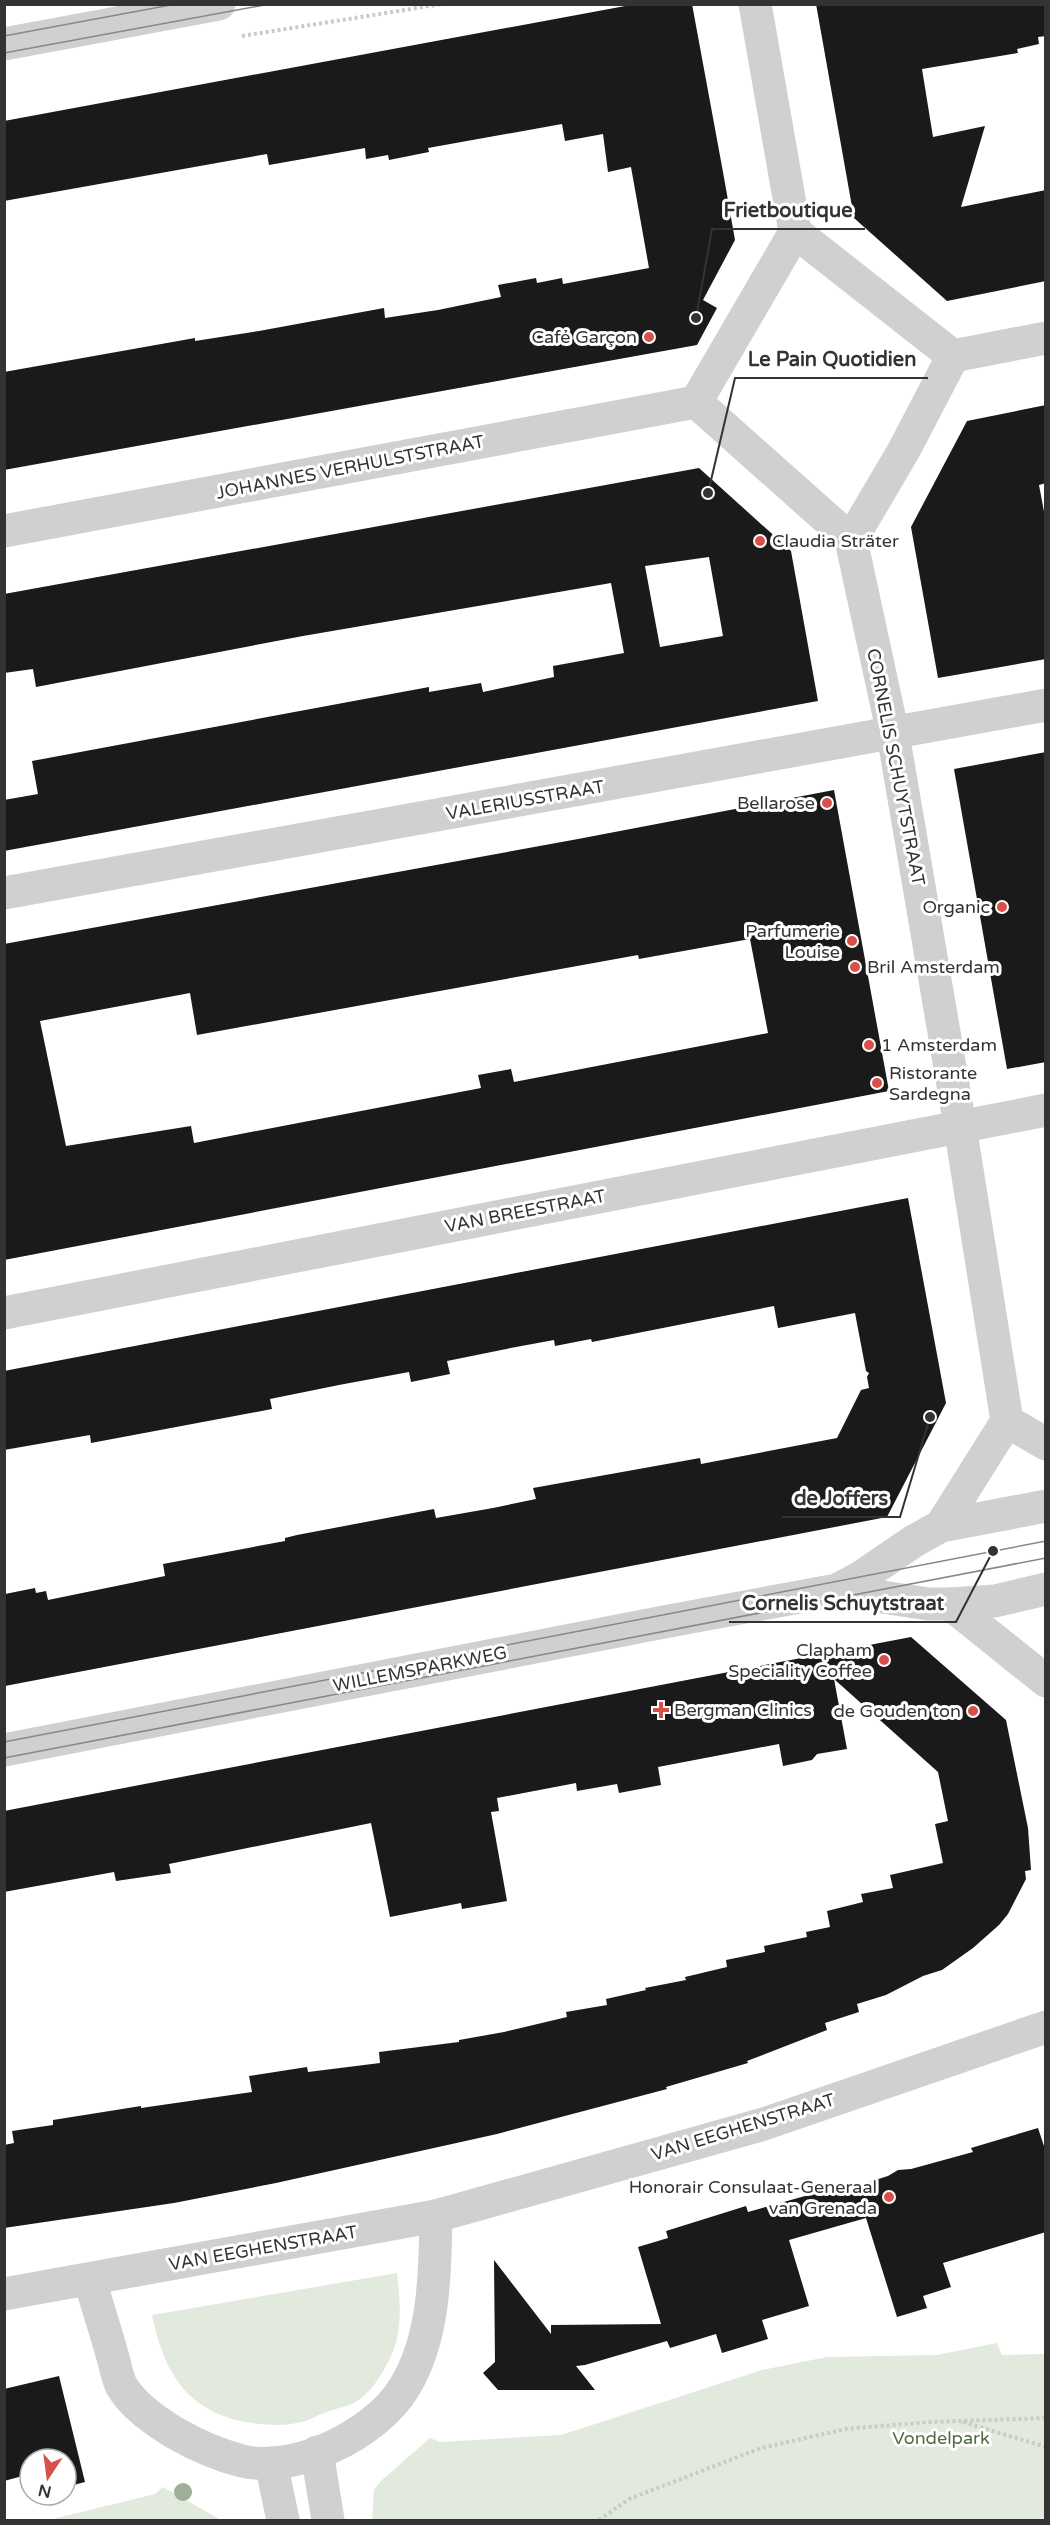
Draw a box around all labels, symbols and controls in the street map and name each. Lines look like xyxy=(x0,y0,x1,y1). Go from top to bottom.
callout: Frietboutique xyxy=(712,191,865,229)
text: Frietboutique xyxy=(724,199,852,223)
place label: Café Garçon xyxy=(532,326,637,348)
marker: Café Garçon xyxy=(642,330,656,344)
callout: Le Pain Quotidien xyxy=(735,340,928,378)
text: Le Pain Quotidien xyxy=(748,348,916,372)
street label: JOHANNES VERHULSTSTRAAT xyxy=(214,430,486,504)
place label: Claudia Sträter xyxy=(772,530,899,552)
marker: Claudia Sträter xyxy=(753,534,767,548)
street label: CORNELIS SCHUYTSTRAAT xyxy=(862,646,930,888)
street label: VALERIUSSTRAAT xyxy=(444,775,606,825)
place label: Bellarose xyxy=(737,792,815,814)
marker: Bellarose xyxy=(820,796,834,810)
place label: Organic xyxy=(922,896,990,918)
marker: Organic xyxy=(995,900,1009,914)
place label: Parfumerie Louise xyxy=(745,920,840,963)
marker: Parfumerie Louise xyxy=(845,934,859,948)
place label: Bril Amsterdam xyxy=(867,956,1000,978)
marker: Bril Amsterdam xyxy=(848,960,862,974)
place label: 1 Amsterdam xyxy=(881,1034,997,1056)
marker: 1 Amsterdam xyxy=(862,1038,876,1052)
place label: Ristorante Sardegna xyxy=(889,1062,977,1105)
marker: Ristorante Sardegna xyxy=(870,1076,884,1090)
street label: VAN BREESTRAAT xyxy=(443,1185,607,1237)
callout: de Joffers xyxy=(782,1479,900,1517)
text: de Joffers xyxy=(794,1487,888,1511)
callout: Cornelis Schuytstraat xyxy=(729,1584,956,1622)
text: Cornelis Schuytstraat xyxy=(742,1592,945,1616)
place label: Clapham Speciality Coffee xyxy=(728,1639,872,1682)
street label: WILLEMSPARKWEG xyxy=(331,1641,509,1697)
marker: Clapham Speciality Coffee xyxy=(877,1653,891,1667)
place label: Bergman Clinics xyxy=(674,1699,812,1721)
place label: de Gouden ton xyxy=(833,1700,961,1722)
marker: Bergman Clinics xyxy=(652,1701,670,1719)
marker: de Gouden ton xyxy=(966,1704,980,1718)
street label: VAN EEGHENSTRAAT xyxy=(649,2089,837,2165)
place label: Honorair Consulaat-Generaal van Grenada xyxy=(629,2176,877,2219)
marker: Honorair Consulaat-Generaal van Grenada xyxy=(882,2190,896,2204)
street label: VAN EEGHENSTRAAT xyxy=(167,2221,359,2275)
park label: Vondelpark xyxy=(892,2427,990,2449)
north arrow xyxy=(18,2447,78,2507)
text: N xyxy=(36,2479,53,2502)

